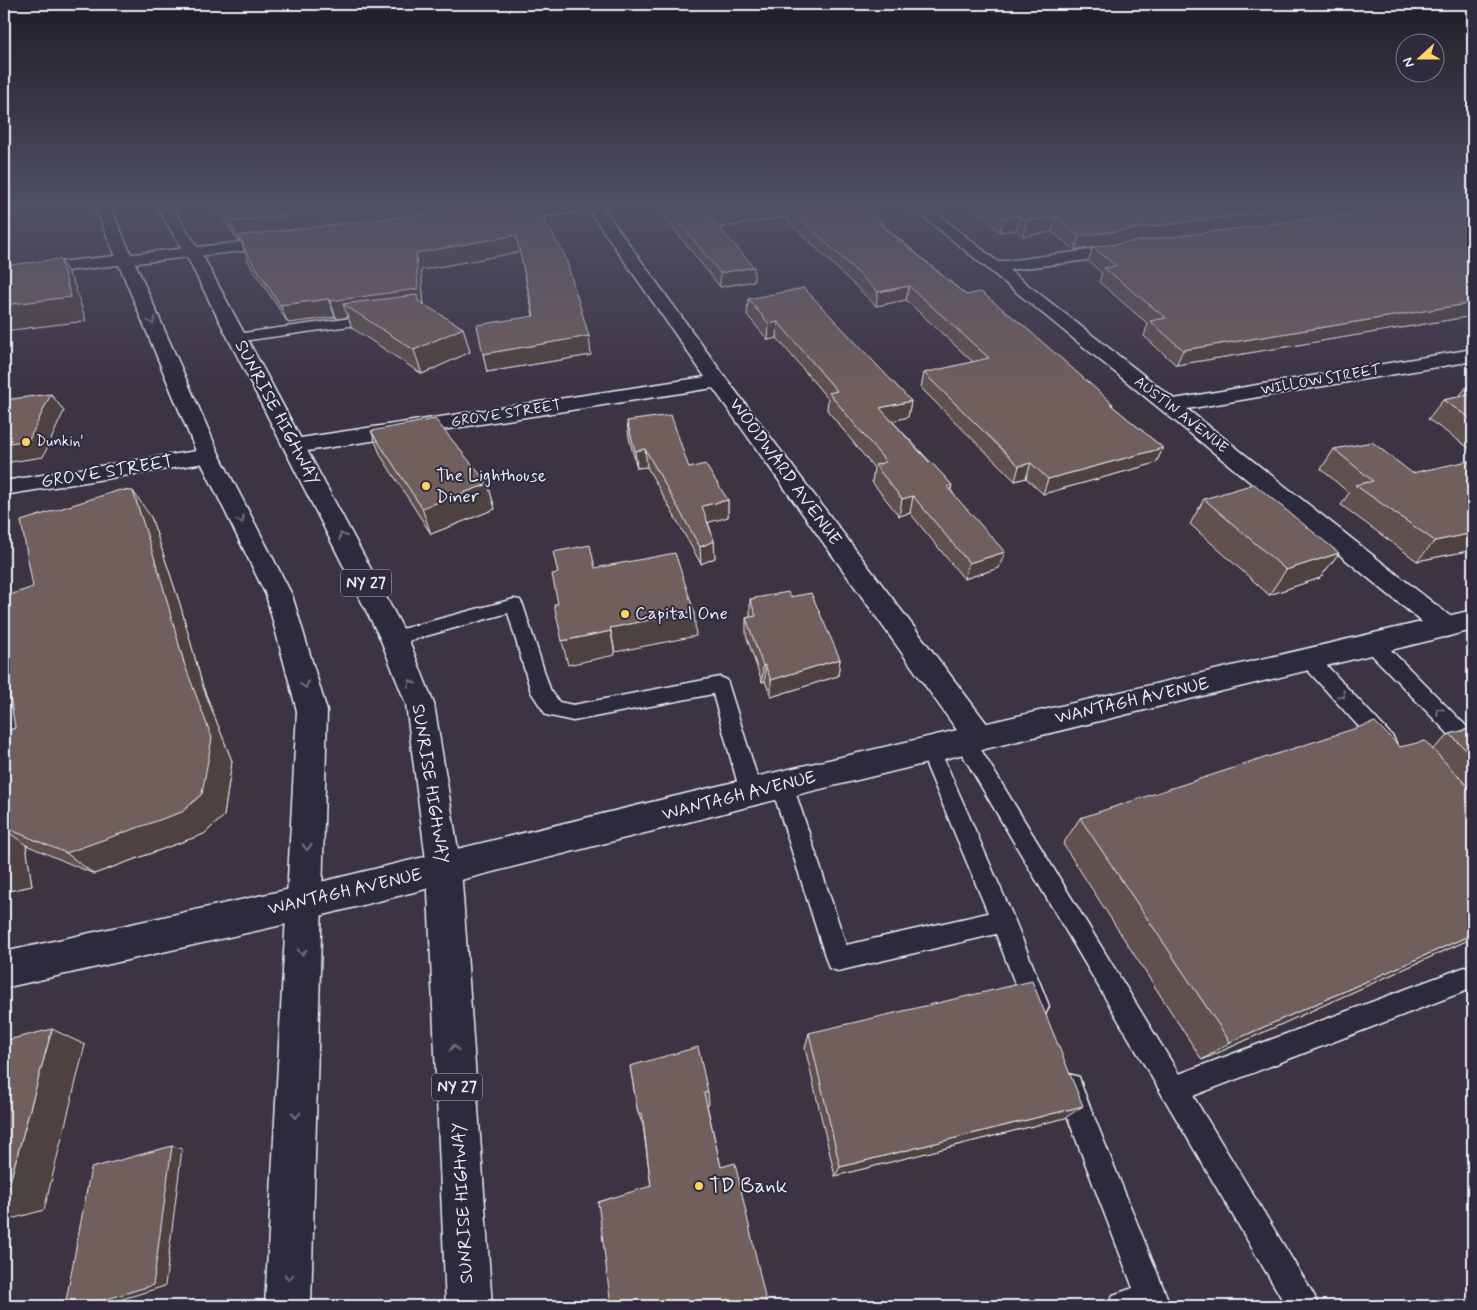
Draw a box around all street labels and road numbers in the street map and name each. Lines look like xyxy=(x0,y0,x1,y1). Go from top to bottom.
street label: SUNRISE HIGHWAY xyxy=(229,336,325,490)
street label: WILLOW STREET xyxy=(1259,359,1383,400)
street label: AUSTIN AVENUE xyxy=(1130,372,1232,458)
street label: WOODWARD AVENUE xyxy=(723,394,847,550)
street label: GROVE STREET xyxy=(450,395,563,433)
street label: GROVE STREET xyxy=(39,450,175,494)
road number: NY 27 xyxy=(341,570,391,596)
street label: WANTAGH AVENUE xyxy=(1053,672,1211,730)
street label: SUNRISE HIGHWAY xyxy=(406,702,454,866)
street label: WANTAGH AVENUE xyxy=(660,765,818,827)
street label: WANTAGH AVENUE xyxy=(266,863,424,921)
road number: NY 27 xyxy=(432,1074,482,1100)
street label: SUNRISE HIGHWAY xyxy=(447,1122,479,1284)

